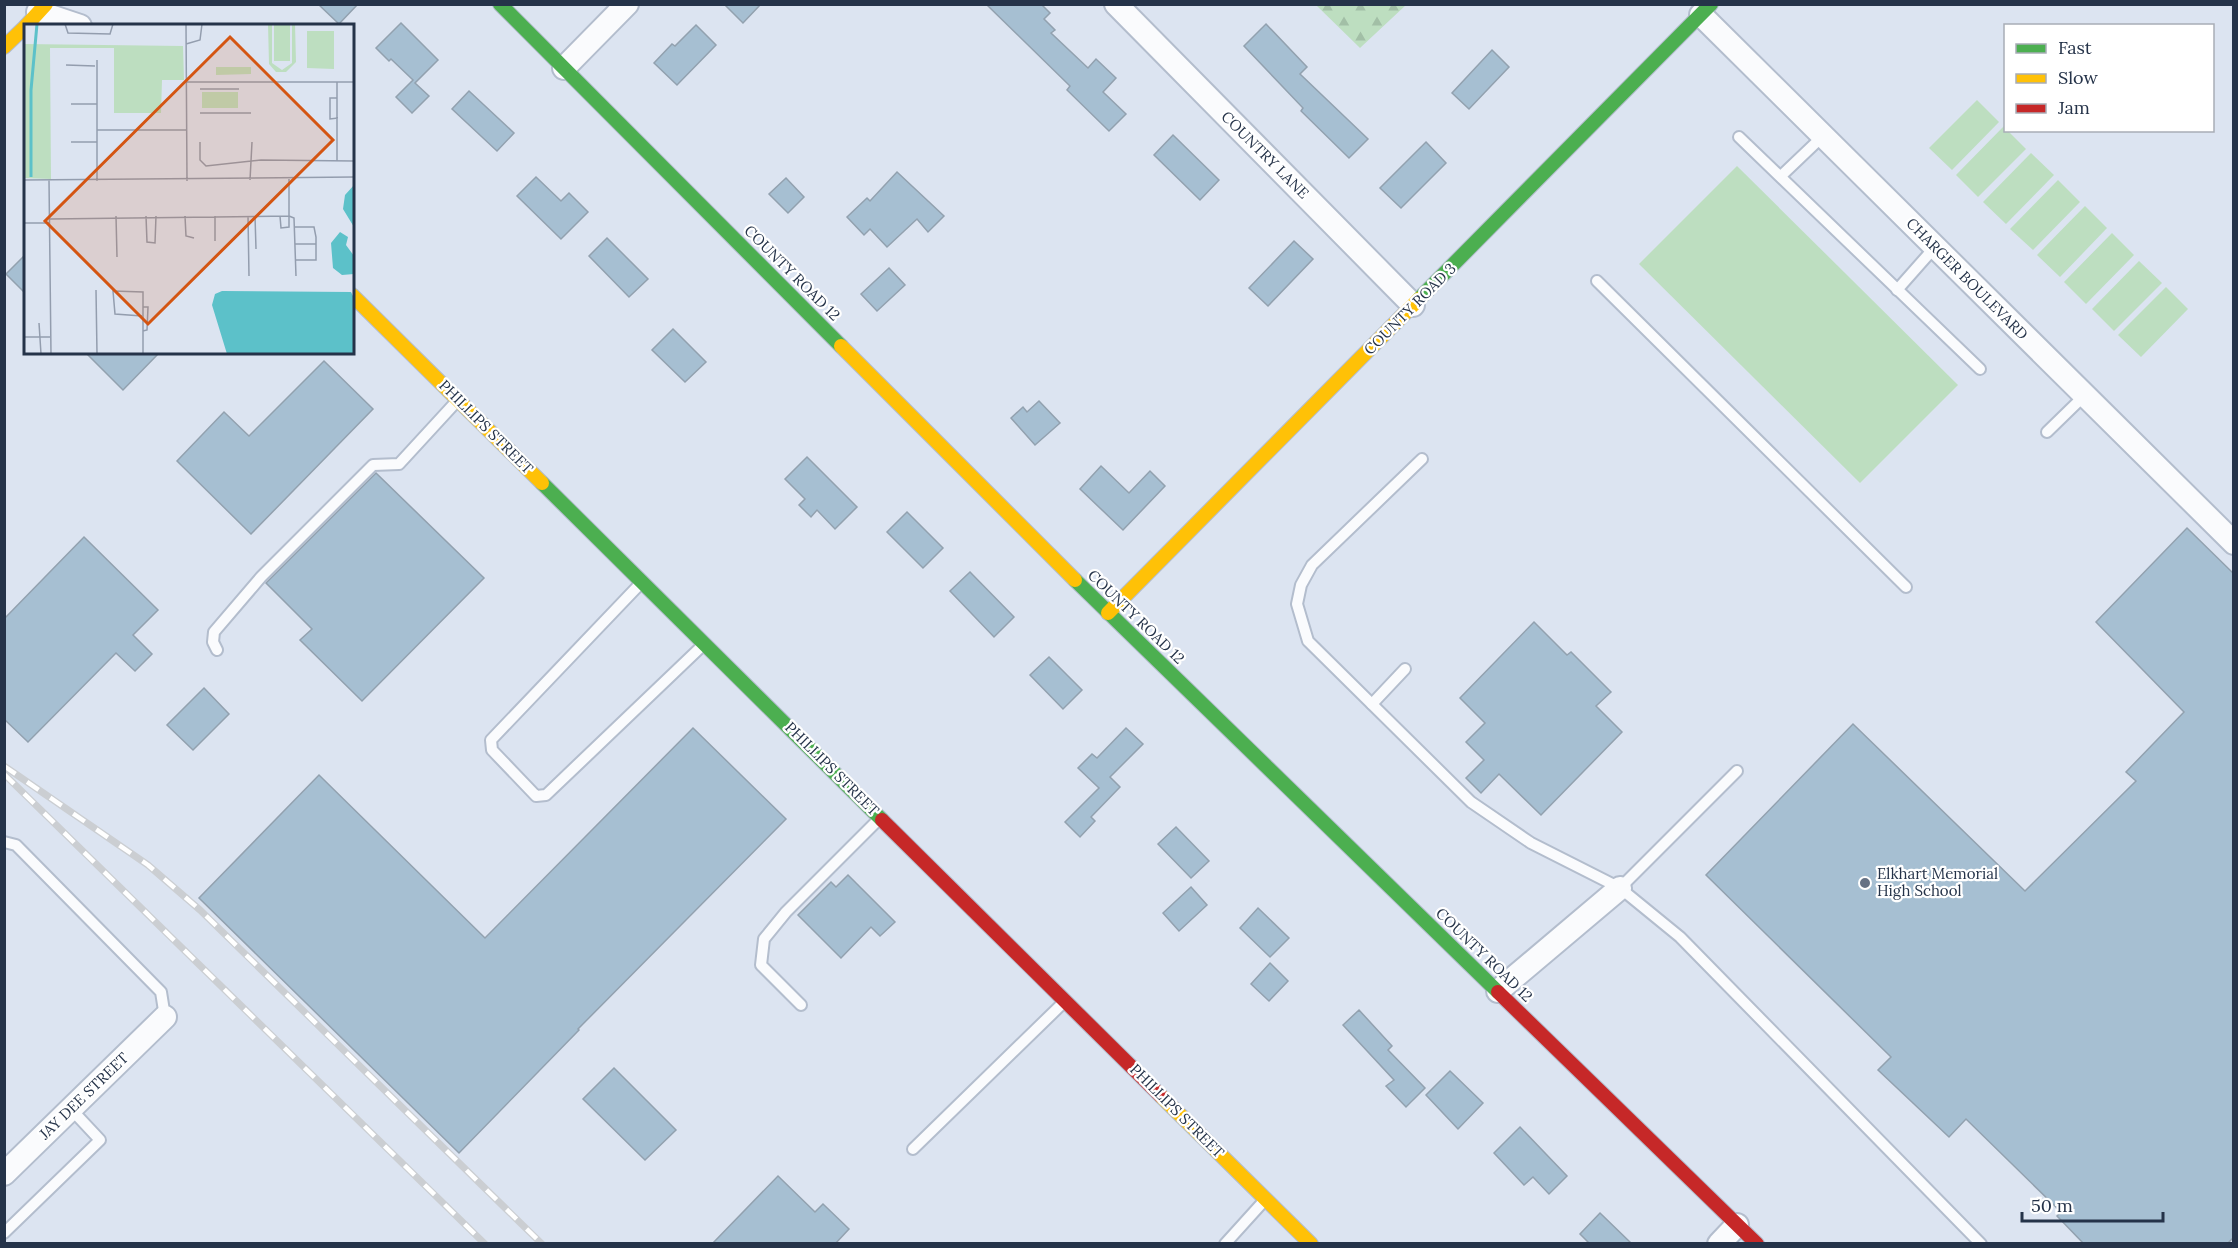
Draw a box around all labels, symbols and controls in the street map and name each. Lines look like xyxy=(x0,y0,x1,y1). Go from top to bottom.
inset map xyxy=(24,24,354,354)
legend xyxy=(2004,24,2214,132)
text: Fast xyxy=(2058,36,2092,59)
text: Slow xyxy=(2058,66,2098,89)
text: Jam xyxy=(2057,96,2090,119)
street label: COUNTRY LANE xyxy=(1217,107,1313,203)
street label: CHARGER BOULEVARD xyxy=(1902,214,2032,344)
street label: COUNTY ROAD 12 xyxy=(741,221,844,324)
street label: COUNTY ROAD 3 xyxy=(1360,259,1460,359)
street label: PHILLIPS STREET xyxy=(435,376,538,478)
street label: COUNTY ROAD 12 xyxy=(1084,565,1189,668)
street label: PHILLIPS STREET xyxy=(781,718,884,820)
place label: Elkhart Memorial High School xyxy=(1877,864,1998,900)
marker: Elkhart Memorial High School xyxy=(1858,876,1872,890)
street label: COUNTY ROAD 12 xyxy=(1432,903,1537,1006)
street label: JAY DEE STREET xyxy=(34,1048,133,1144)
street label: PHILLIPS STREET xyxy=(1126,1060,1229,1162)
scale bar xyxy=(2022,1185,2163,1223)
text: 50 m xyxy=(2031,1194,2073,1217)

